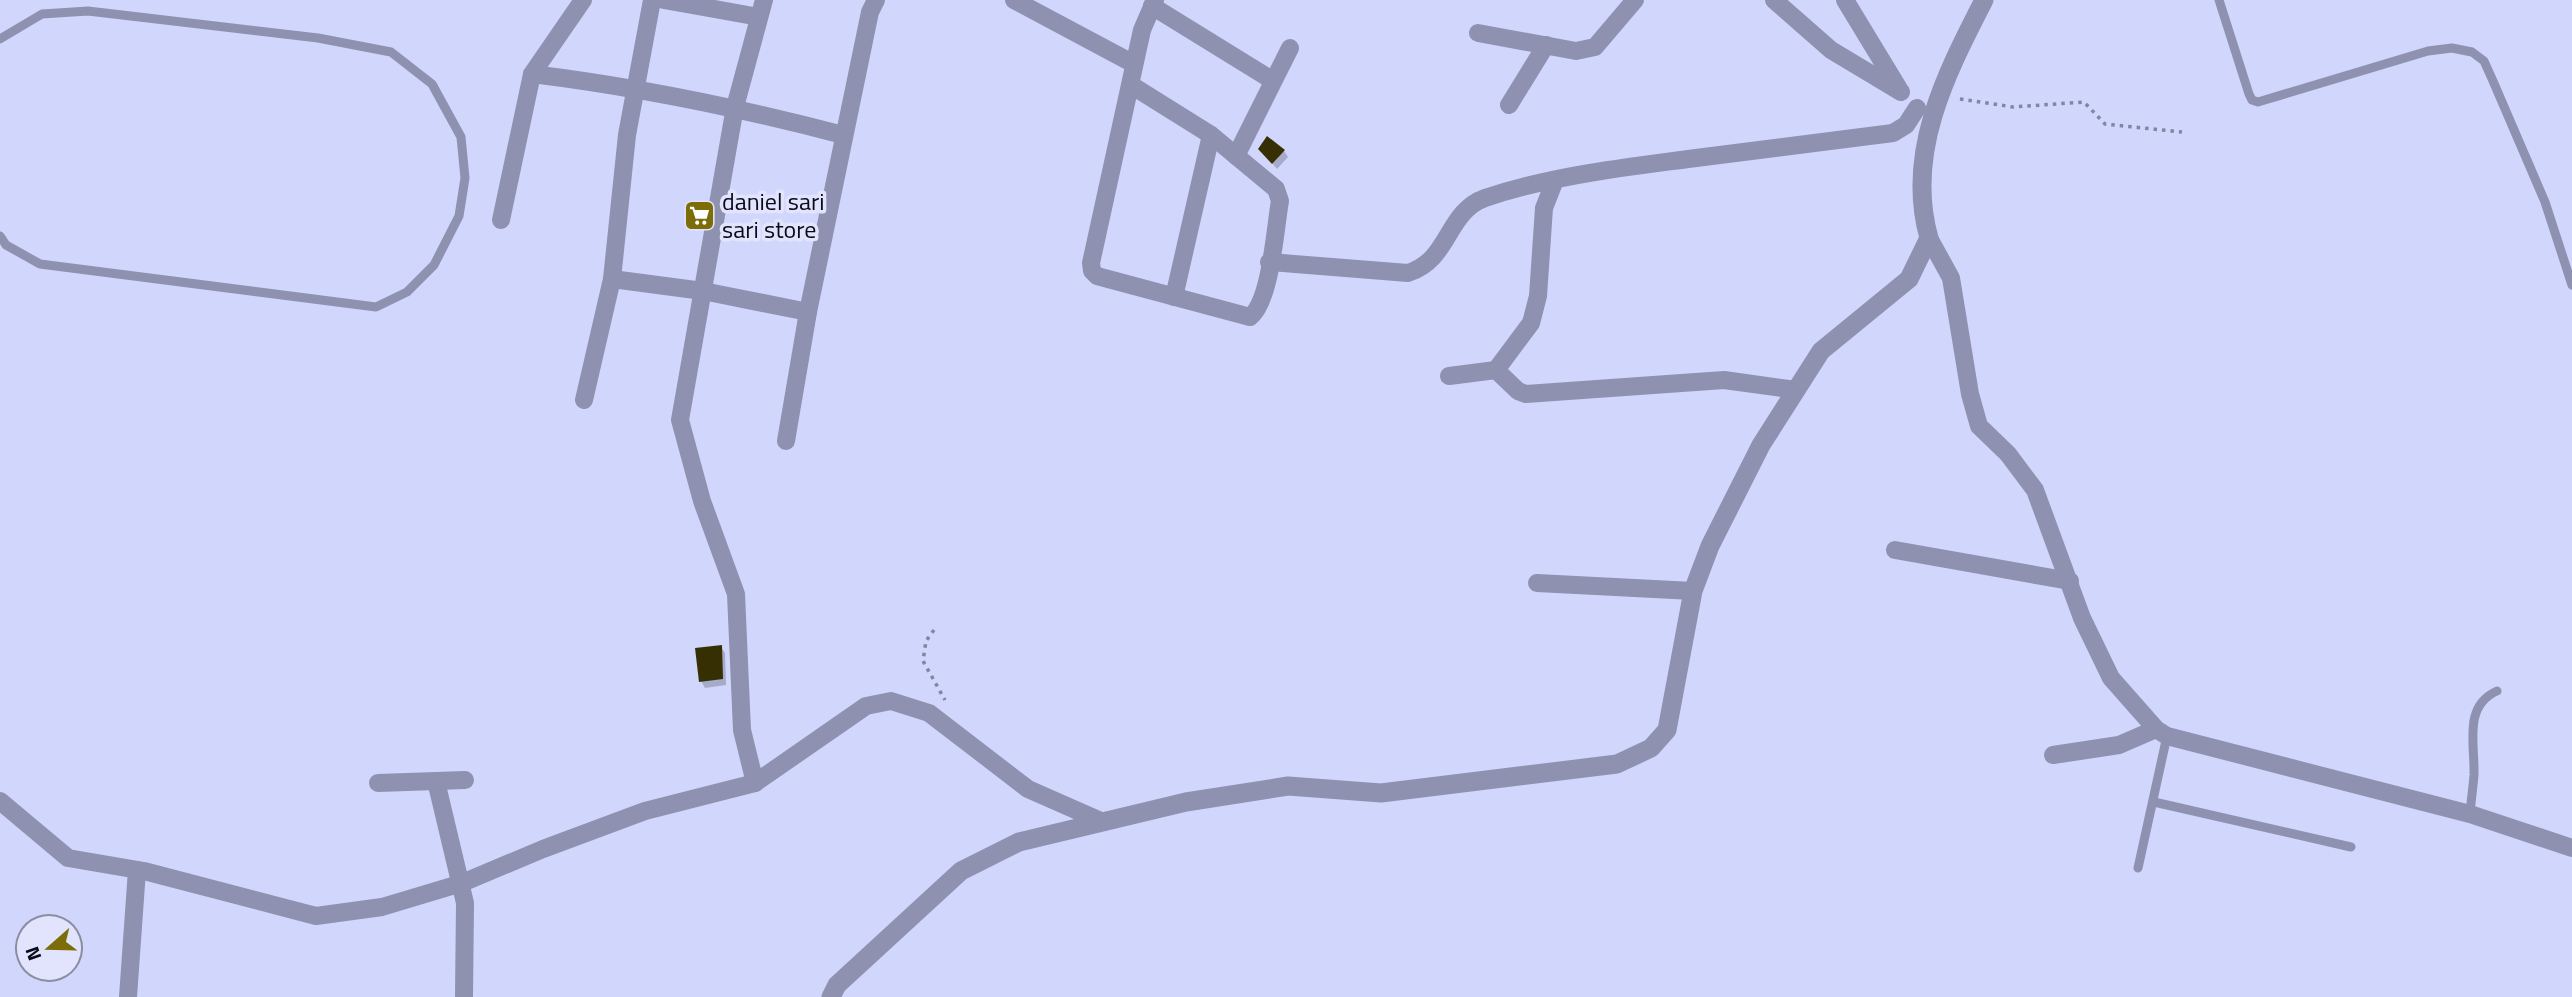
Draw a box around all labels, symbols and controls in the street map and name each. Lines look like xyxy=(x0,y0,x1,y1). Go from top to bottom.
place label: daniel sari sari store xyxy=(722,183,825,247)
supermarket icon: daniel sari sari store xyxy=(682,198,716,232)
north arrow xyxy=(14,913,84,983)
text: N xyxy=(17,943,48,965)

